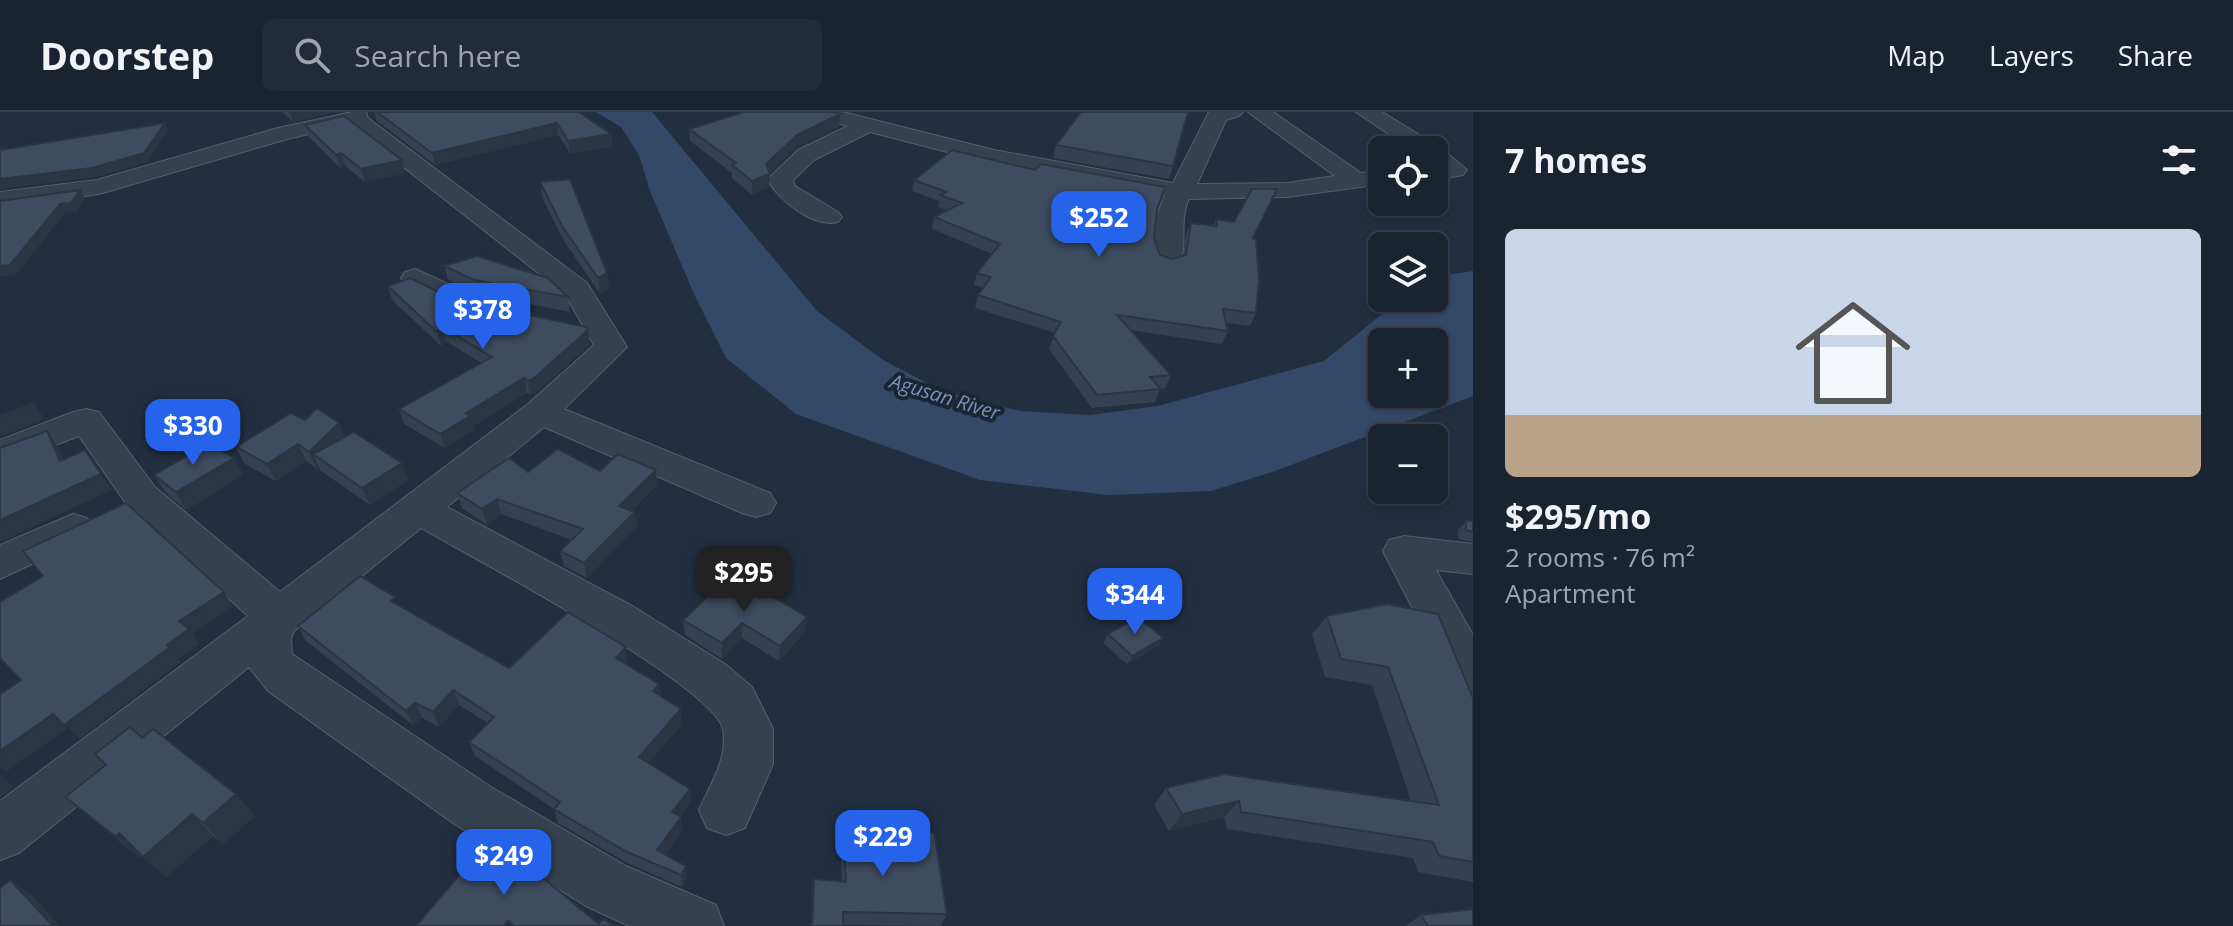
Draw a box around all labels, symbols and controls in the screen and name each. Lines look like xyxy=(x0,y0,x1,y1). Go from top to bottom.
search box xyxy=(262,19,822,91)
text: Doorstep xyxy=(40,29,214,81)
icon: search xyxy=(290,33,334,77)
text: Search here xyxy=(354,35,521,76)
text: Map xyxy=(1887,36,1945,74)
text: Layers xyxy=(1989,36,2074,74)
text: Share xyxy=(2118,36,2193,74)
map controls xyxy=(1368,136,1448,504)
button: locate xyxy=(1368,136,1448,216)
text: 7 homes xyxy=(1505,137,1647,183)
icon: filters xyxy=(2157,138,2201,182)
pin: $252 xyxy=(1052,191,1146,259)
text: $252 xyxy=(1069,199,1129,235)
button: layers xyxy=(1368,232,1448,312)
icon: home xyxy=(1781,281,1925,425)
pin: $378 xyxy=(436,283,530,351)
text: $378 xyxy=(453,291,513,327)
button: + xyxy=(1368,328,1448,408)
water label: Agusan River xyxy=(885,366,1004,426)
pin: $330 xyxy=(146,399,240,467)
text: $330 xyxy=(163,407,223,443)
button: − xyxy=(1368,424,1448,504)
text: $295/mo xyxy=(1505,493,1651,539)
text: 2 rooms · 76 m² xyxy=(1505,539,1695,575)
pin: $295 xyxy=(697,546,791,614)
text: $295 xyxy=(714,554,774,590)
pin: $344 xyxy=(1088,568,1182,636)
text: Apartment xyxy=(1505,575,1636,611)
text: $344 xyxy=(1105,576,1165,612)
pin: $229 xyxy=(836,810,930,878)
text: $229 xyxy=(853,818,913,854)
pin: $249 xyxy=(457,829,551,897)
text: $249 xyxy=(474,837,534,873)

